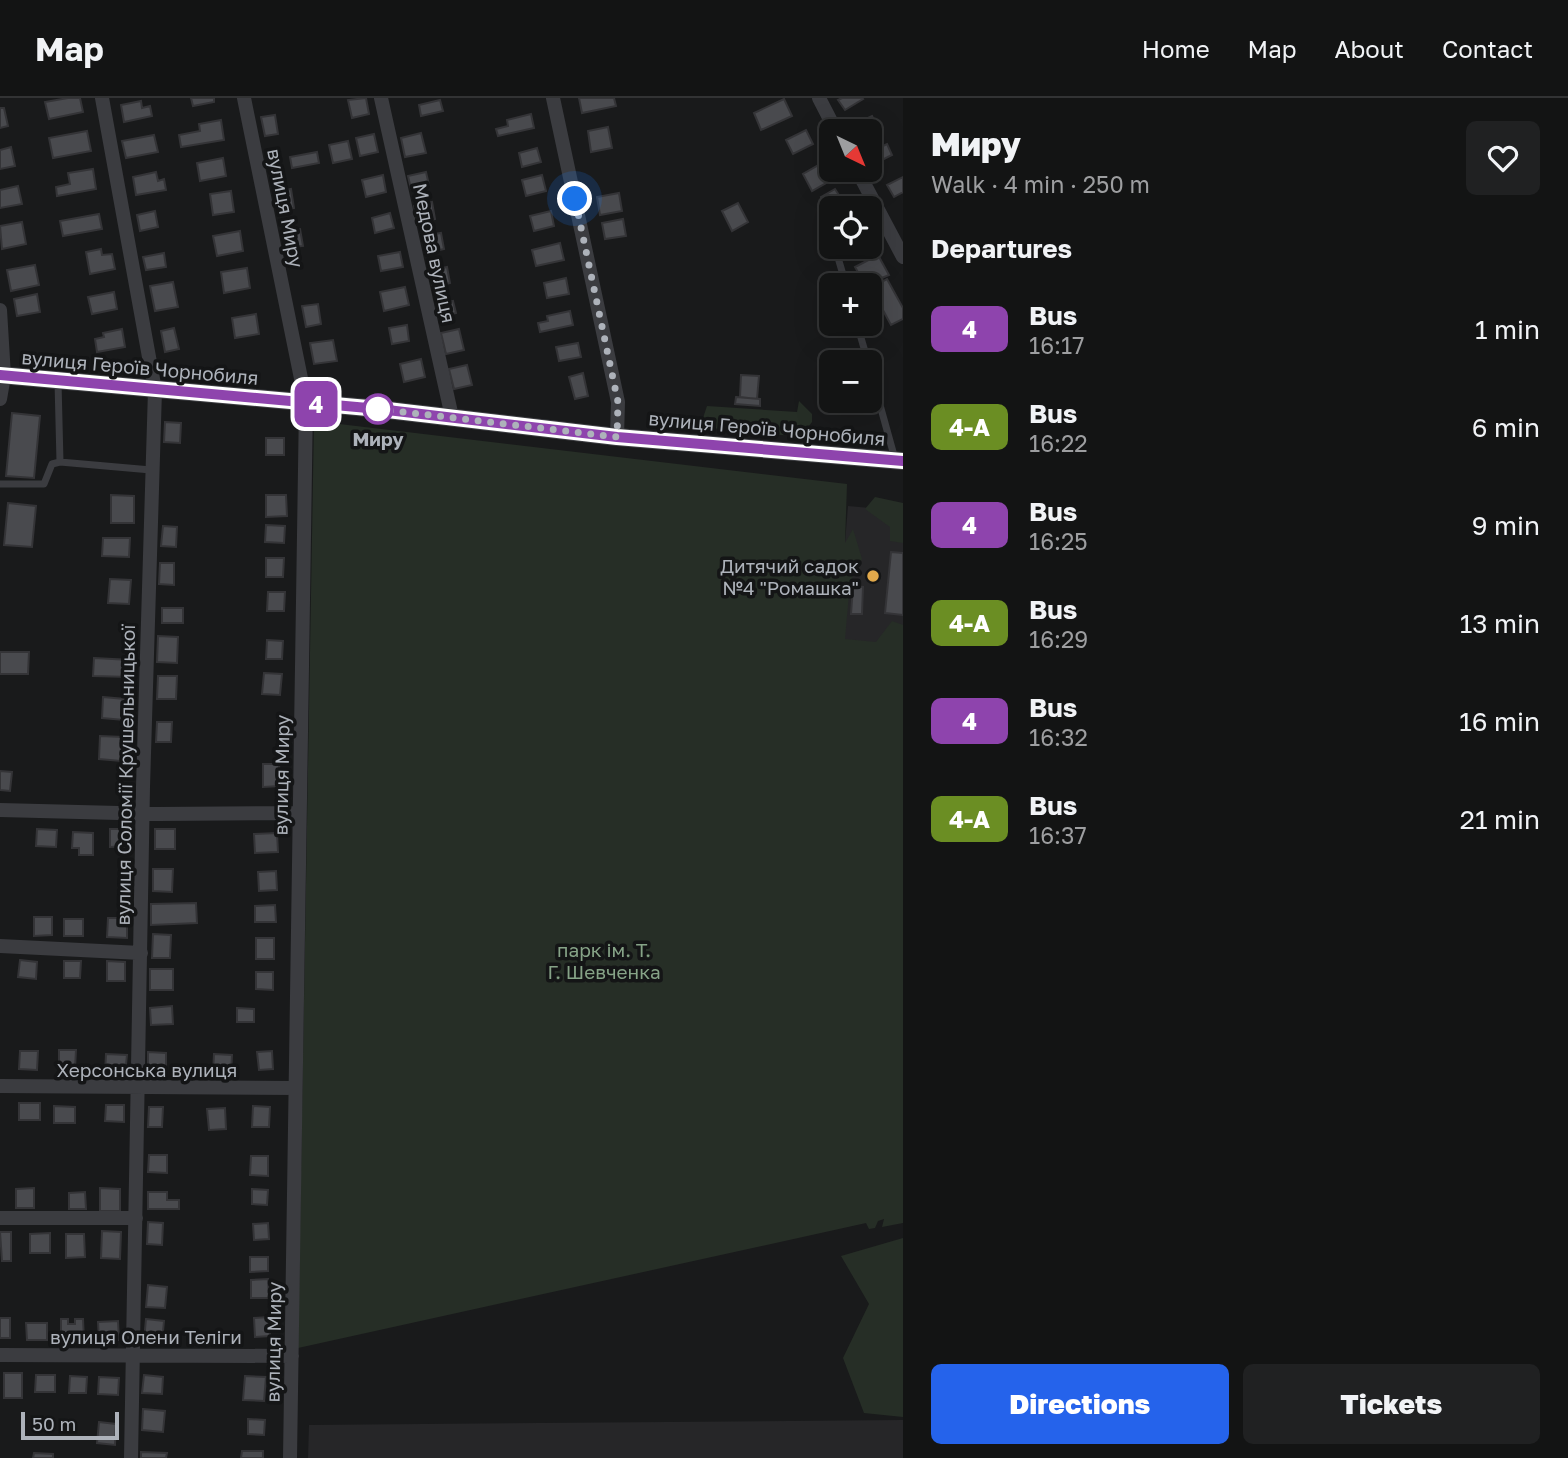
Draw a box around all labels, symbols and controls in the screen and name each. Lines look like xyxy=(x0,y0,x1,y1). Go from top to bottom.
text: Map xyxy=(35,29,104,68)
text: Home xyxy=(1142,34,1210,63)
text: Map xyxy=(1248,34,1297,63)
text: About xyxy=(1335,34,1404,63)
text: Contact xyxy=(1442,34,1533,63)
north arrow xyxy=(819,119,882,182)
map controls xyxy=(819,119,882,413)
button: heart xyxy=(1466,121,1540,195)
text: Миру xyxy=(931,124,1021,163)
street label: вулиця Миру xyxy=(263,147,309,270)
text: Walk · 4 min · 250 m xyxy=(931,170,1150,198)
street label: Медова вулиця xyxy=(409,181,461,325)
your location xyxy=(557,181,592,216)
button: locate xyxy=(819,196,882,259)
text: Departures xyxy=(931,233,1072,264)
button: + xyxy=(819,273,882,336)
text: Bus xyxy=(1029,300,1077,331)
text: 4 xyxy=(962,314,977,343)
text: 1 min xyxy=(1475,314,1540,345)
text: 16:17 xyxy=(1029,331,1084,359)
street label: вулиця Героїв Чорнобиля xyxy=(21,345,259,389)
button: − xyxy=(819,350,882,413)
line badge: 4 xyxy=(293,381,339,427)
text: 4 xyxy=(309,389,324,418)
marker: Миру xyxy=(363,394,393,424)
text: Bus xyxy=(1029,398,1077,429)
street label: вулиця Героїв Чорнобиля xyxy=(648,406,886,450)
text: 4-А xyxy=(949,412,990,441)
text: 6 min xyxy=(1472,412,1540,443)
place label: Миру xyxy=(352,427,404,450)
text: 16:22 xyxy=(1029,429,1088,457)
text: Bus xyxy=(1029,496,1077,527)
text: 4 xyxy=(962,510,977,539)
text: 9 min xyxy=(1472,510,1540,541)
text: 16:25 xyxy=(1029,527,1088,555)
place label: Дитячий садок №4 "Ромашка" xyxy=(720,554,859,599)
marker: Дитячий садок №4 "Ромашка" xyxy=(865,568,881,584)
text: Bus xyxy=(1029,594,1077,625)
text: 4-А xyxy=(949,608,990,637)
text: 13 min xyxy=(1460,608,1540,639)
street label: вулиця Соломії Крушельницької xyxy=(111,623,139,926)
text: 16:29 xyxy=(1029,625,1088,653)
text: Bus xyxy=(1029,692,1077,723)
text: 4 xyxy=(962,706,977,735)
text: 16 min xyxy=(1459,706,1540,737)
street label: вулиця Миру xyxy=(268,714,294,836)
text: 16:32 xyxy=(1029,723,1088,751)
text: Bus xyxy=(1029,790,1077,821)
text: 4-А xyxy=(949,804,990,833)
text: 21 min xyxy=(1460,804,1540,835)
text: 16:37 xyxy=(1029,821,1087,849)
park label: парк ім. Т. Г. Шевченка xyxy=(547,938,661,983)
street label: Херсонська вулиця xyxy=(57,1058,237,1081)
street label: вулиця Миру xyxy=(260,1281,286,1403)
street label: вулиця Олени Теліги xyxy=(50,1325,242,1348)
button: Directions xyxy=(931,1364,1229,1444)
button: Tickets xyxy=(1243,1364,1540,1444)
scale bar xyxy=(21,1409,119,1441)
text: 50 m xyxy=(32,1412,76,1435)

